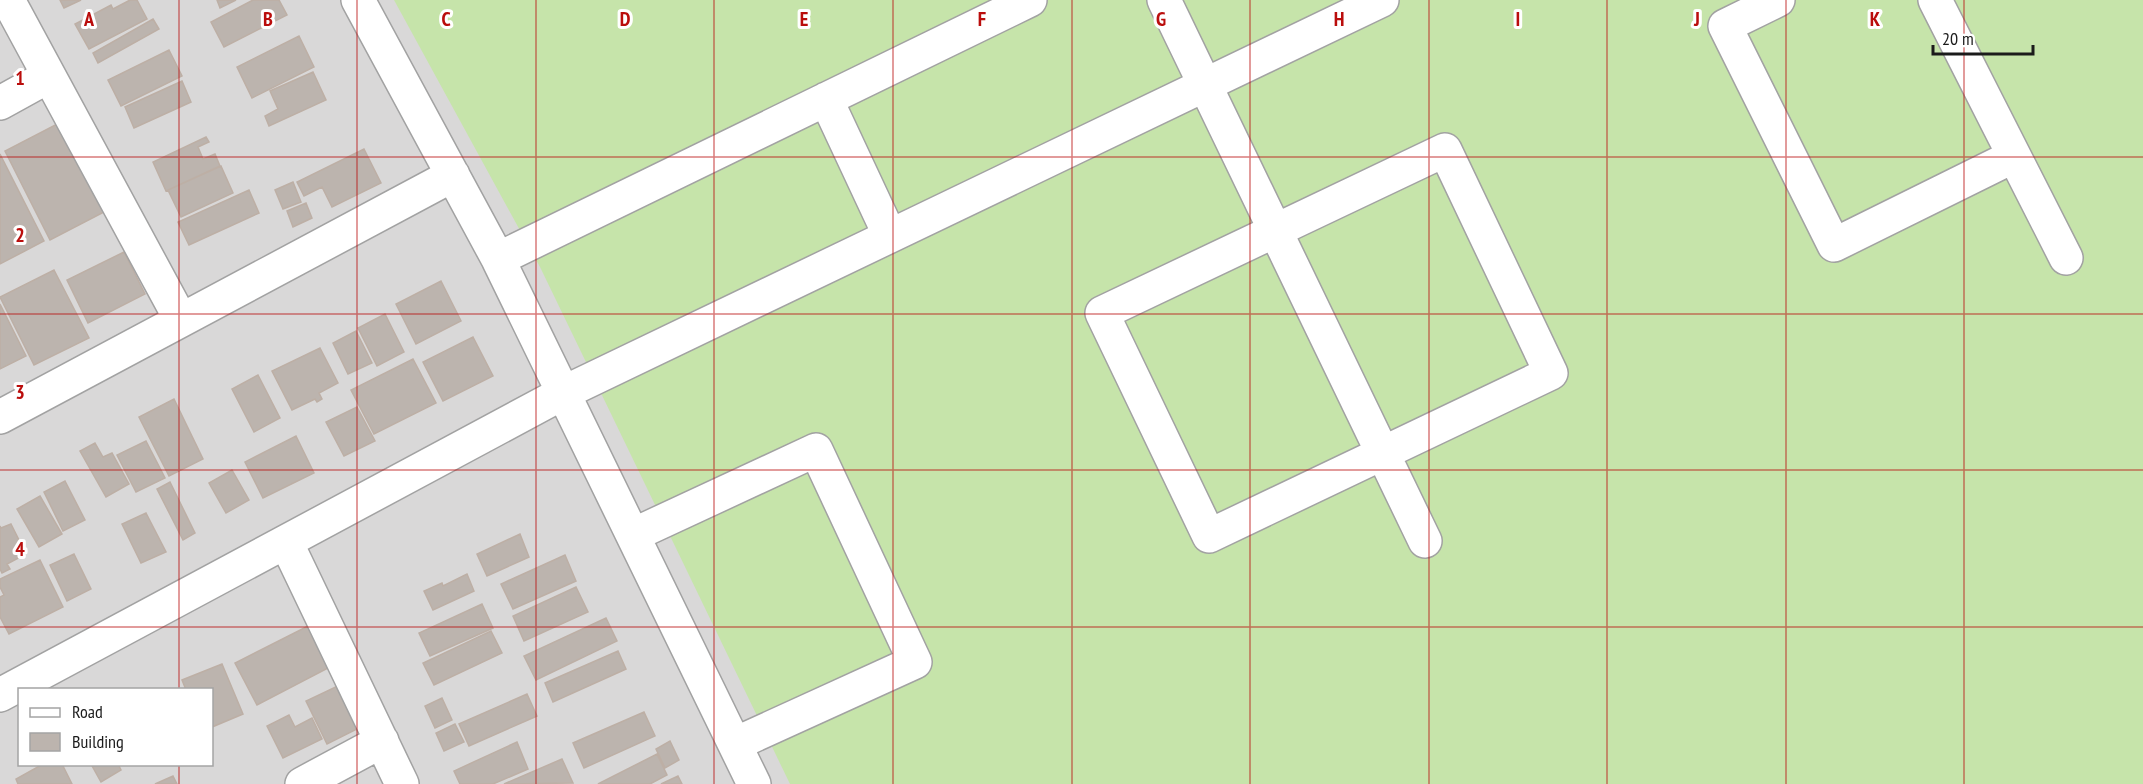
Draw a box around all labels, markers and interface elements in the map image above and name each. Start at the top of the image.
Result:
text: A [83,6,95,32]
text: B [263,6,273,32]
text: C [441,6,451,32]
text: D [620,6,631,32]
text: E [800,6,808,32]
text: F [978,6,986,32]
text: G [1156,6,1166,32]
text: H [1334,6,1344,32]
text: I [1516,6,1520,32]
text: J [1693,6,1700,32]
text: K [1870,6,1881,32]
scale bar [1933,18,2034,56]
text: 20 m [1942,27,1974,50]
text: 1 [15,65,25,91]
text: 2 [15,222,25,248]
text: 3 [15,379,25,405]
text: 4 [15,536,25,562]
legend [18,688,213,766]
text: Road [72,700,103,723]
text: Building [72,730,124,753]

